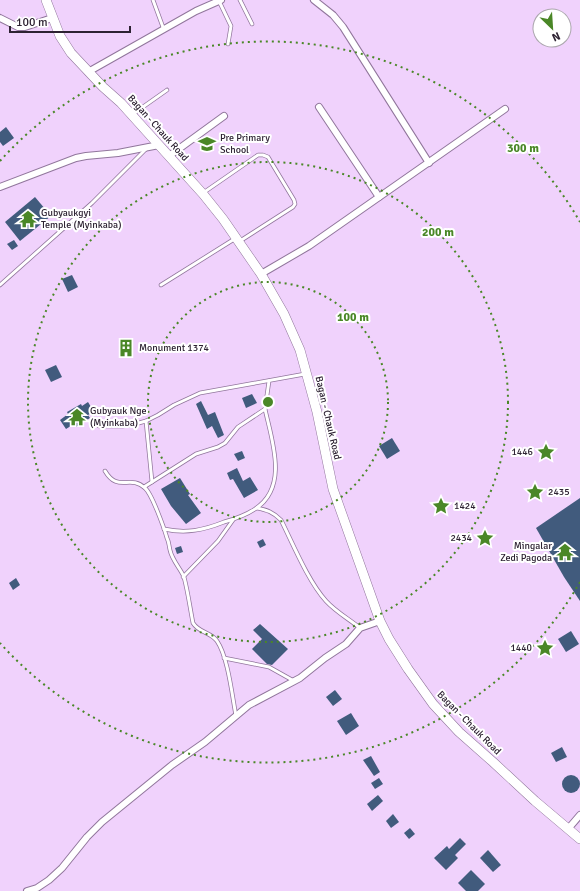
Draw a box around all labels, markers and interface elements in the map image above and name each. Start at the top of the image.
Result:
scale bar [10,8,130,34]
north arrow [532,8,572,48]
text: 100 m [16,15,48,30]
text: N [550,29,562,44]
street label: Bagan - Chauk Road [125,92,191,164]
place label: Pre Primary School [220,132,270,156]
school or university icon: Pre Primary School [197,134,217,154]
text: 300 m [507,141,539,156]
place label: Gubyaukgyi Temple (Myinkaba) [41,207,121,231]
temple icon: Gubyaukgyi Temple (Myinkaba) [18,209,38,229]
text: 200 m [422,225,454,240]
text: 100 m [337,310,369,325]
building icon: Monument 1374 [116,338,136,358]
place label: Monument 1374 [139,342,210,354]
street label: Bagan - Chauk Road [313,375,343,461]
centre of rings [261,395,275,409]
place label: Gubyauk Nge (Myinkaba) [90,405,147,429]
temple icon: Gubyauk Nge (Myinkaba) [67,407,87,427]
place icon: 1446 [536,442,556,462]
place label: 1446 [511,446,533,458]
place icon: 2435 [525,482,545,502]
place label: 2435 [548,486,570,498]
place icon: 1424 [431,496,451,516]
place label: 1424 [454,500,476,512]
place icon: 2434 [475,528,495,548]
place label: 2434 [450,532,473,544]
place label: Mingalar Zedi Pagoda [500,540,552,564]
temple icon: Mingalar Zedi Pagoda [555,542,575,562]
place icon: 1440 [535,638,555,658]
place label: 1440 [510,642,532,654]
street label: Bagan - Chauk Road [435,689,503,757]

